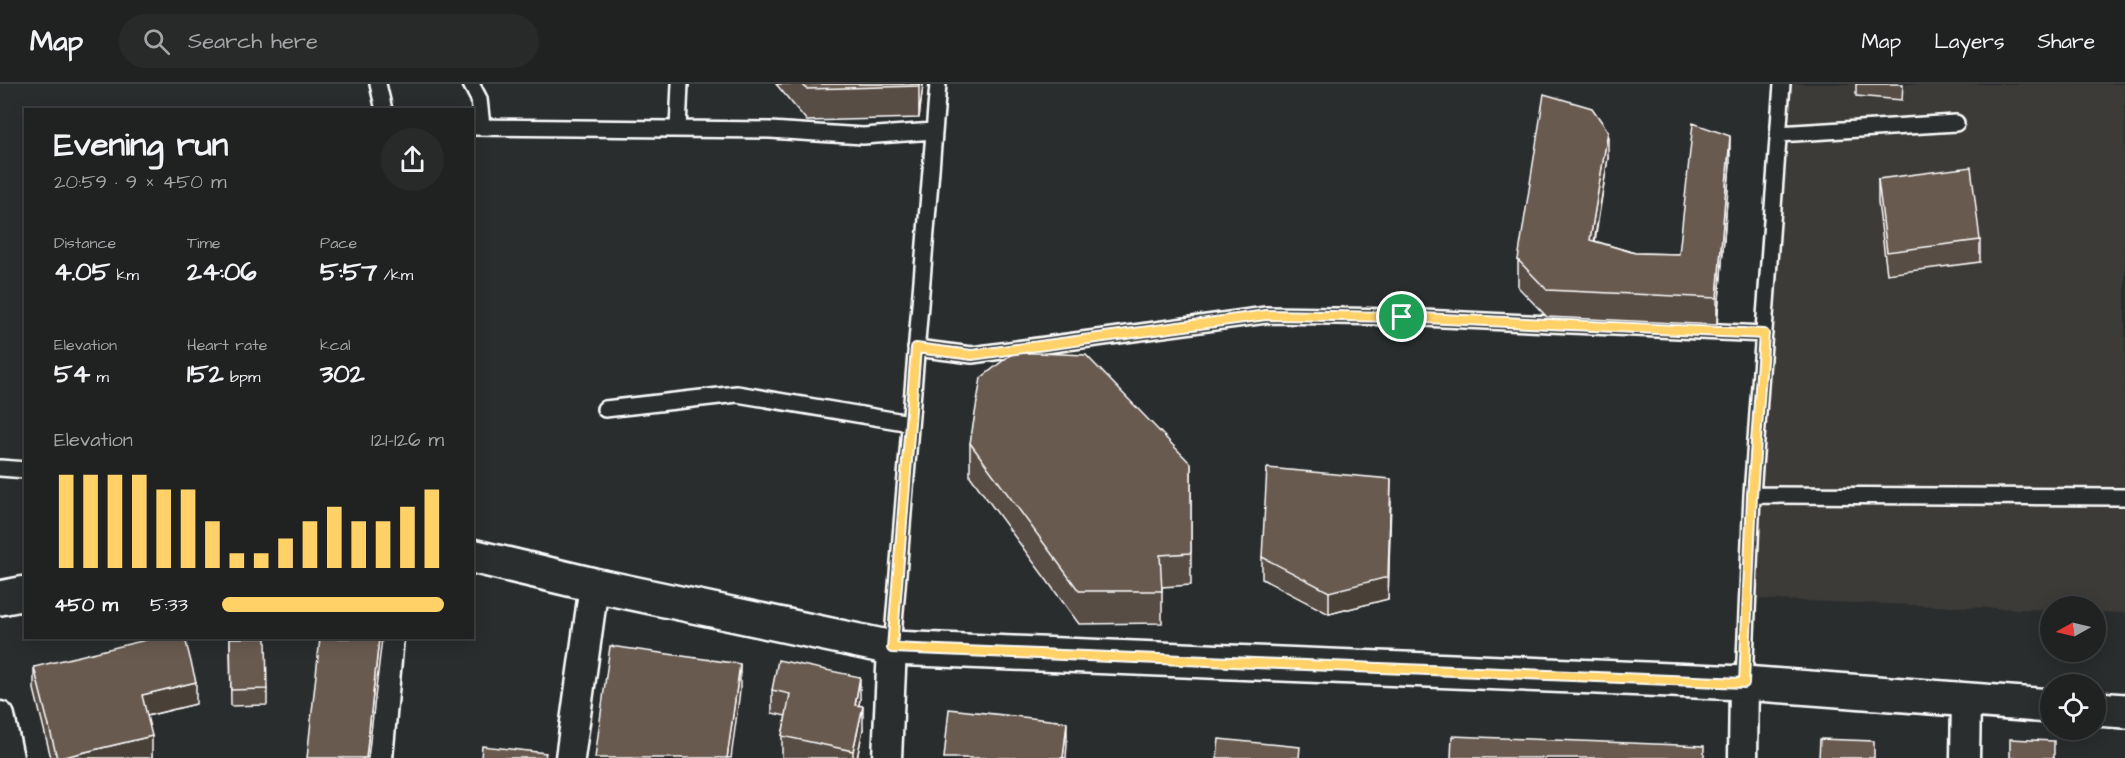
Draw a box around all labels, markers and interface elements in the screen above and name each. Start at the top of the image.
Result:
search box [119,14,539,68]
text: Map [30,22,83,61]
icon: search [140,25,173,58]
text: Search here [188,26,318,57]
text: Map [1861,27,1901,56]
text: Layers [1934,27,2004,56]
text: Share [2037,27,2095,56]
text: Evening run [54,122,228,168]
button: share [381,128,444,191]
text: 20:59 · 9 × 450 m [54,168,227,196]
text: Distance [54,232,116,254]
text: Time [187,232,221,254]
text: Pace [320,232,357,254]
text: 4.05 [54,254,110,290]
text: 24:06 [187,254,257,290]
text: 5:57 [320,254,377,290]
text: km [110,264,139,286]
text: /km [377,264,413,286]
pin [1376,291,1427,342]
icon: arrive [1385,300,1418,333]
text: Elevation [54,334,117,356]
text: Heart rate [187,334,267,356]
text: kcal [320,334,351,356]
text: 54 [54,356,90,392]
text: 152 [187,356,224,392]
text: 302 [320,356,365,392]
text: m [90,366,109,388]
text: bpm [224,366,260,388]
text: Elevation [54,426,133,454]
text: 121–126 m [371,426,444,454]
text: 450 m [54,591,118,619]
text: 5:33 [150,591,188,619]
north arrow [2040,596,2106,662]
map controls [2040,596,2106,740]
button: locate [2040,674,2106,740]

